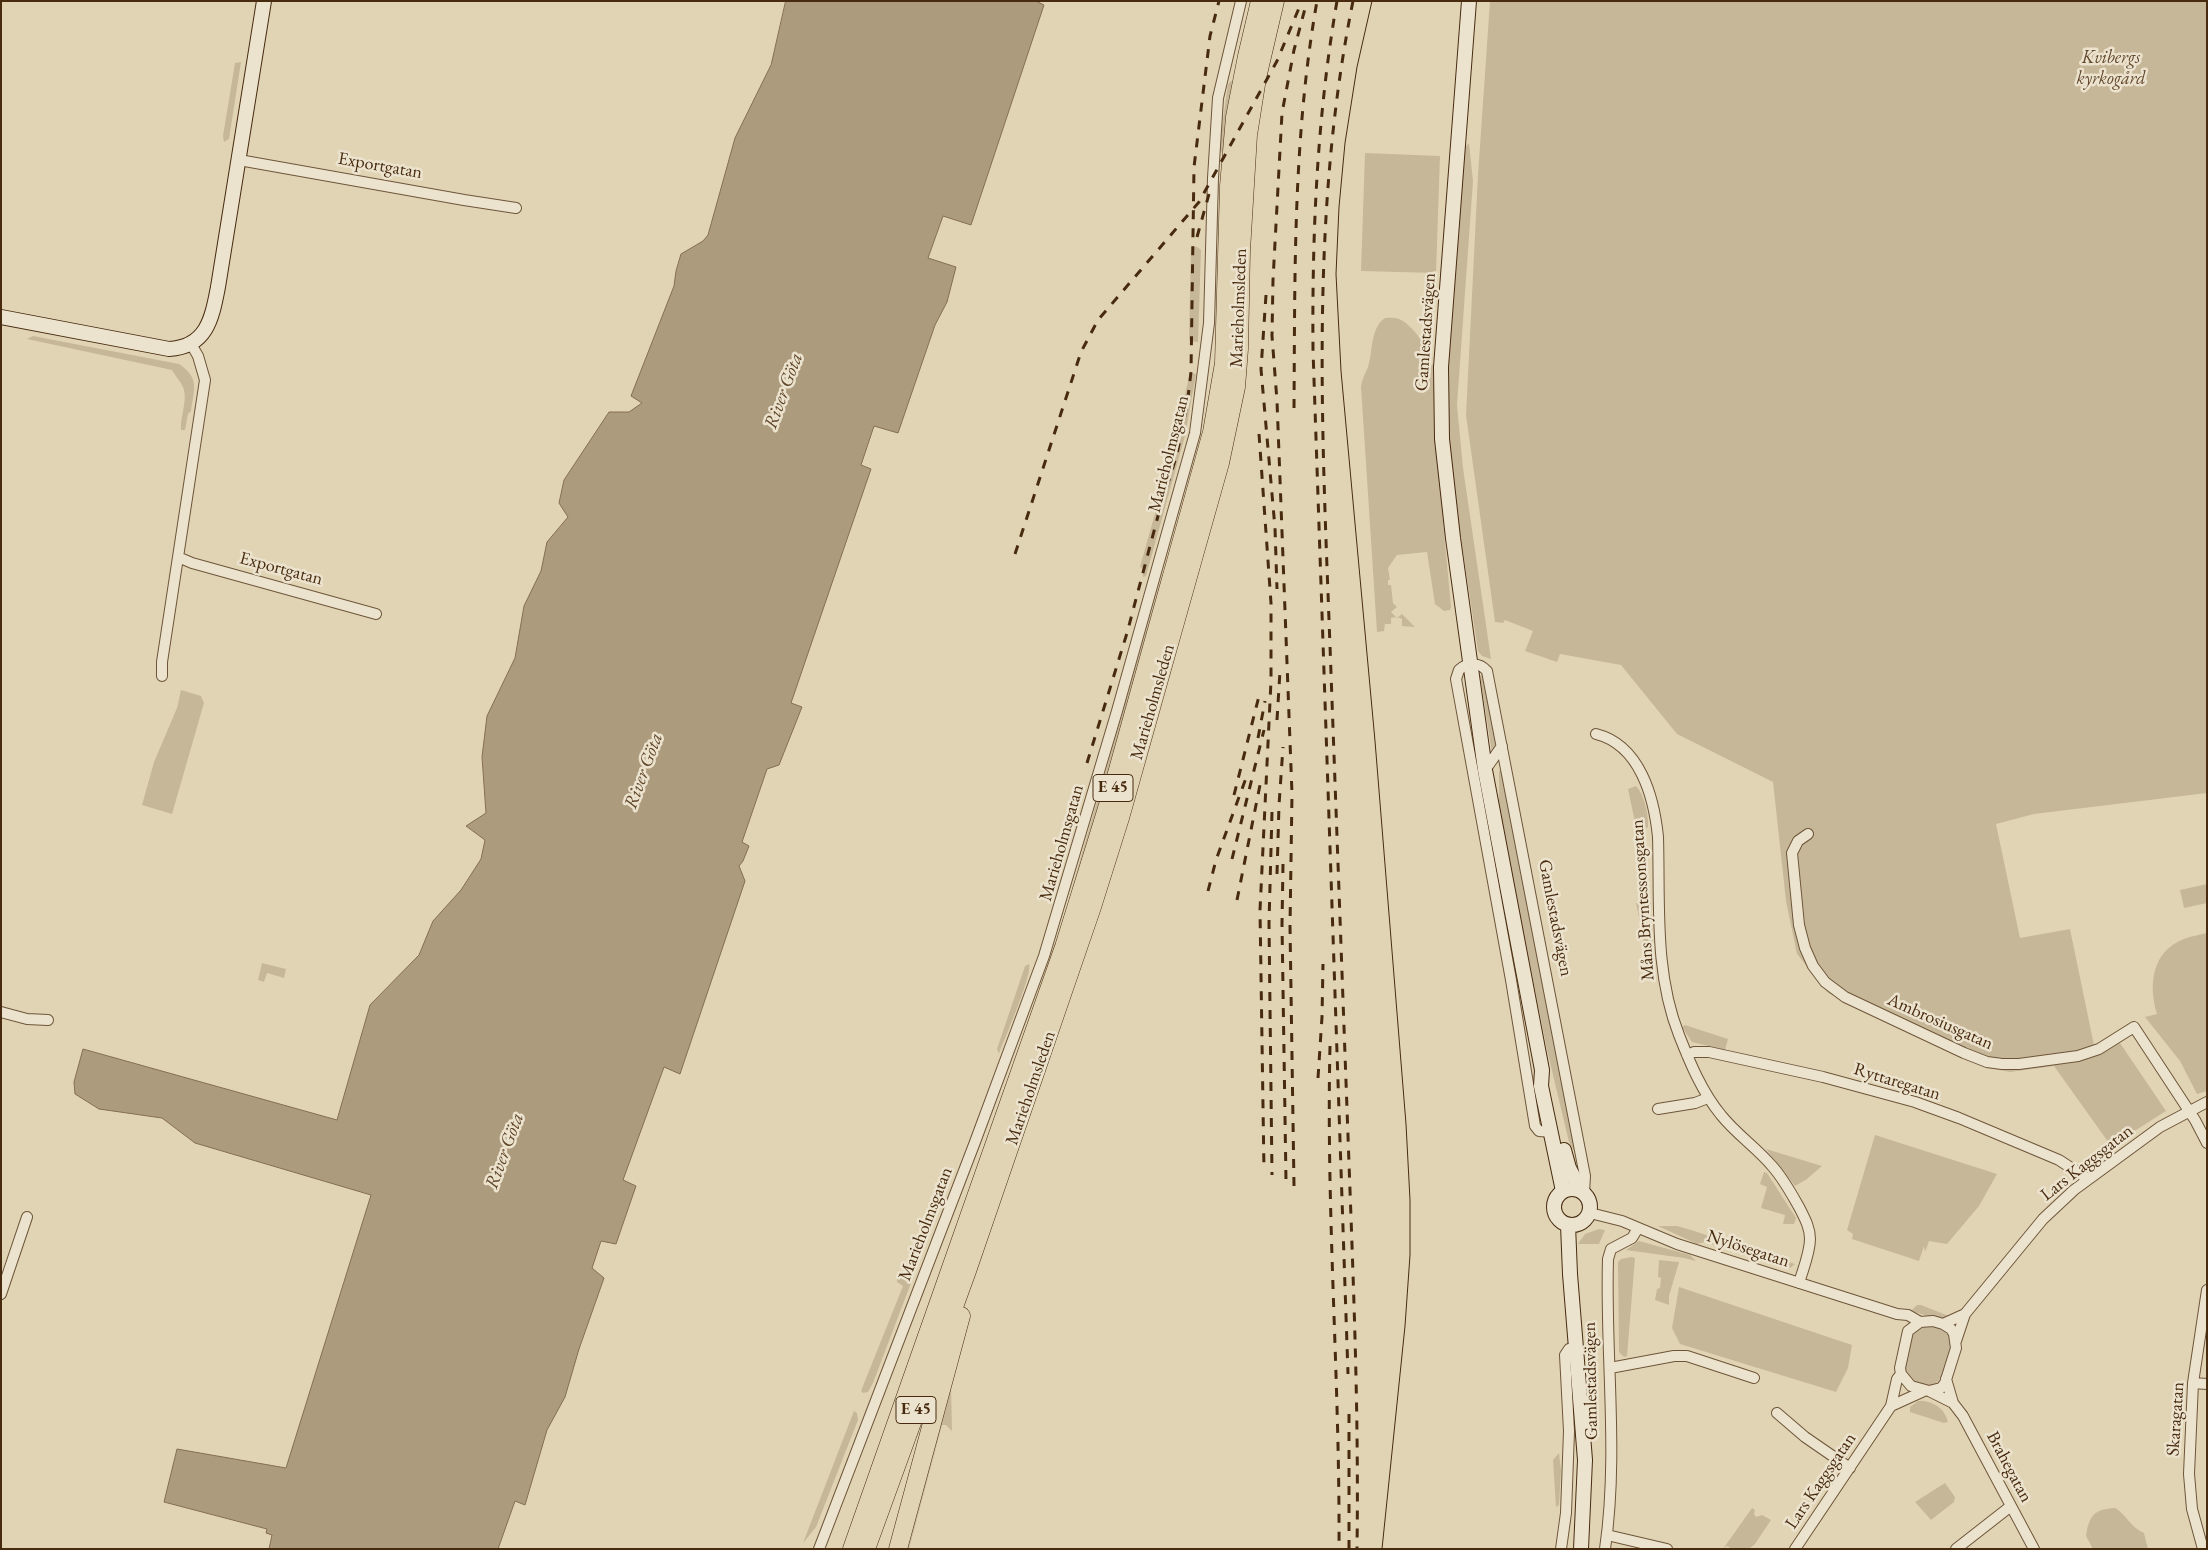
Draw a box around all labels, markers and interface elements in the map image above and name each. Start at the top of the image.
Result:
park label: Kvibergs kyrkogård [2076,47,2146,90]
street label: Exportgatan [336,148,424,184]
street label: Marieholmsleden [1226,248,1252,368]
street label: Gamlestadsvägen [1411,272,1441,392]
water label: River Göta [760,350,808,432]
street label: Marieholmsgatan [1144,393,1194,515]
street label: Exportgatan [237,548,325,590]
street label: Marieholmsleden [1126,642,1180,762]
water label: River Göta [620,730,668,812]
road number: E 45 [1093,774,1133,801]
street label: Marieholmsgatan [1035,782,1089,904]
street label: Måns Bryntessonsgatan [1627,819,1659,981]
street label: Gamlestadsvägen [1533,858,1577,978]
street label: Ambrosiusgatan [1884,989,1996,1055]
street label: Marieholmsleden [1001,1028,1061,1148]
street label: Ryttaregatan [1851,1059,1943,1105]
water label: River Göta [481,1110,529,1192]
street label: Lars Kaggsgatan [2036,1120,2138,1206]
street label: Marieholmsgatan [894,1164,958,1284]
street label: Nylösegatan [1704,1226,1792,1272]
street label: Gamlestadsvägen [1579,1322,1603,1440]
street label: Skaragatan [2163,1381,2189,1457]
road number: E 45 [896,1396,936,1424]
street label: Brahegatan [1981,1428,2037,1506]
street label: Lars Kaggsgatan [1781,1429,1861,1533]

